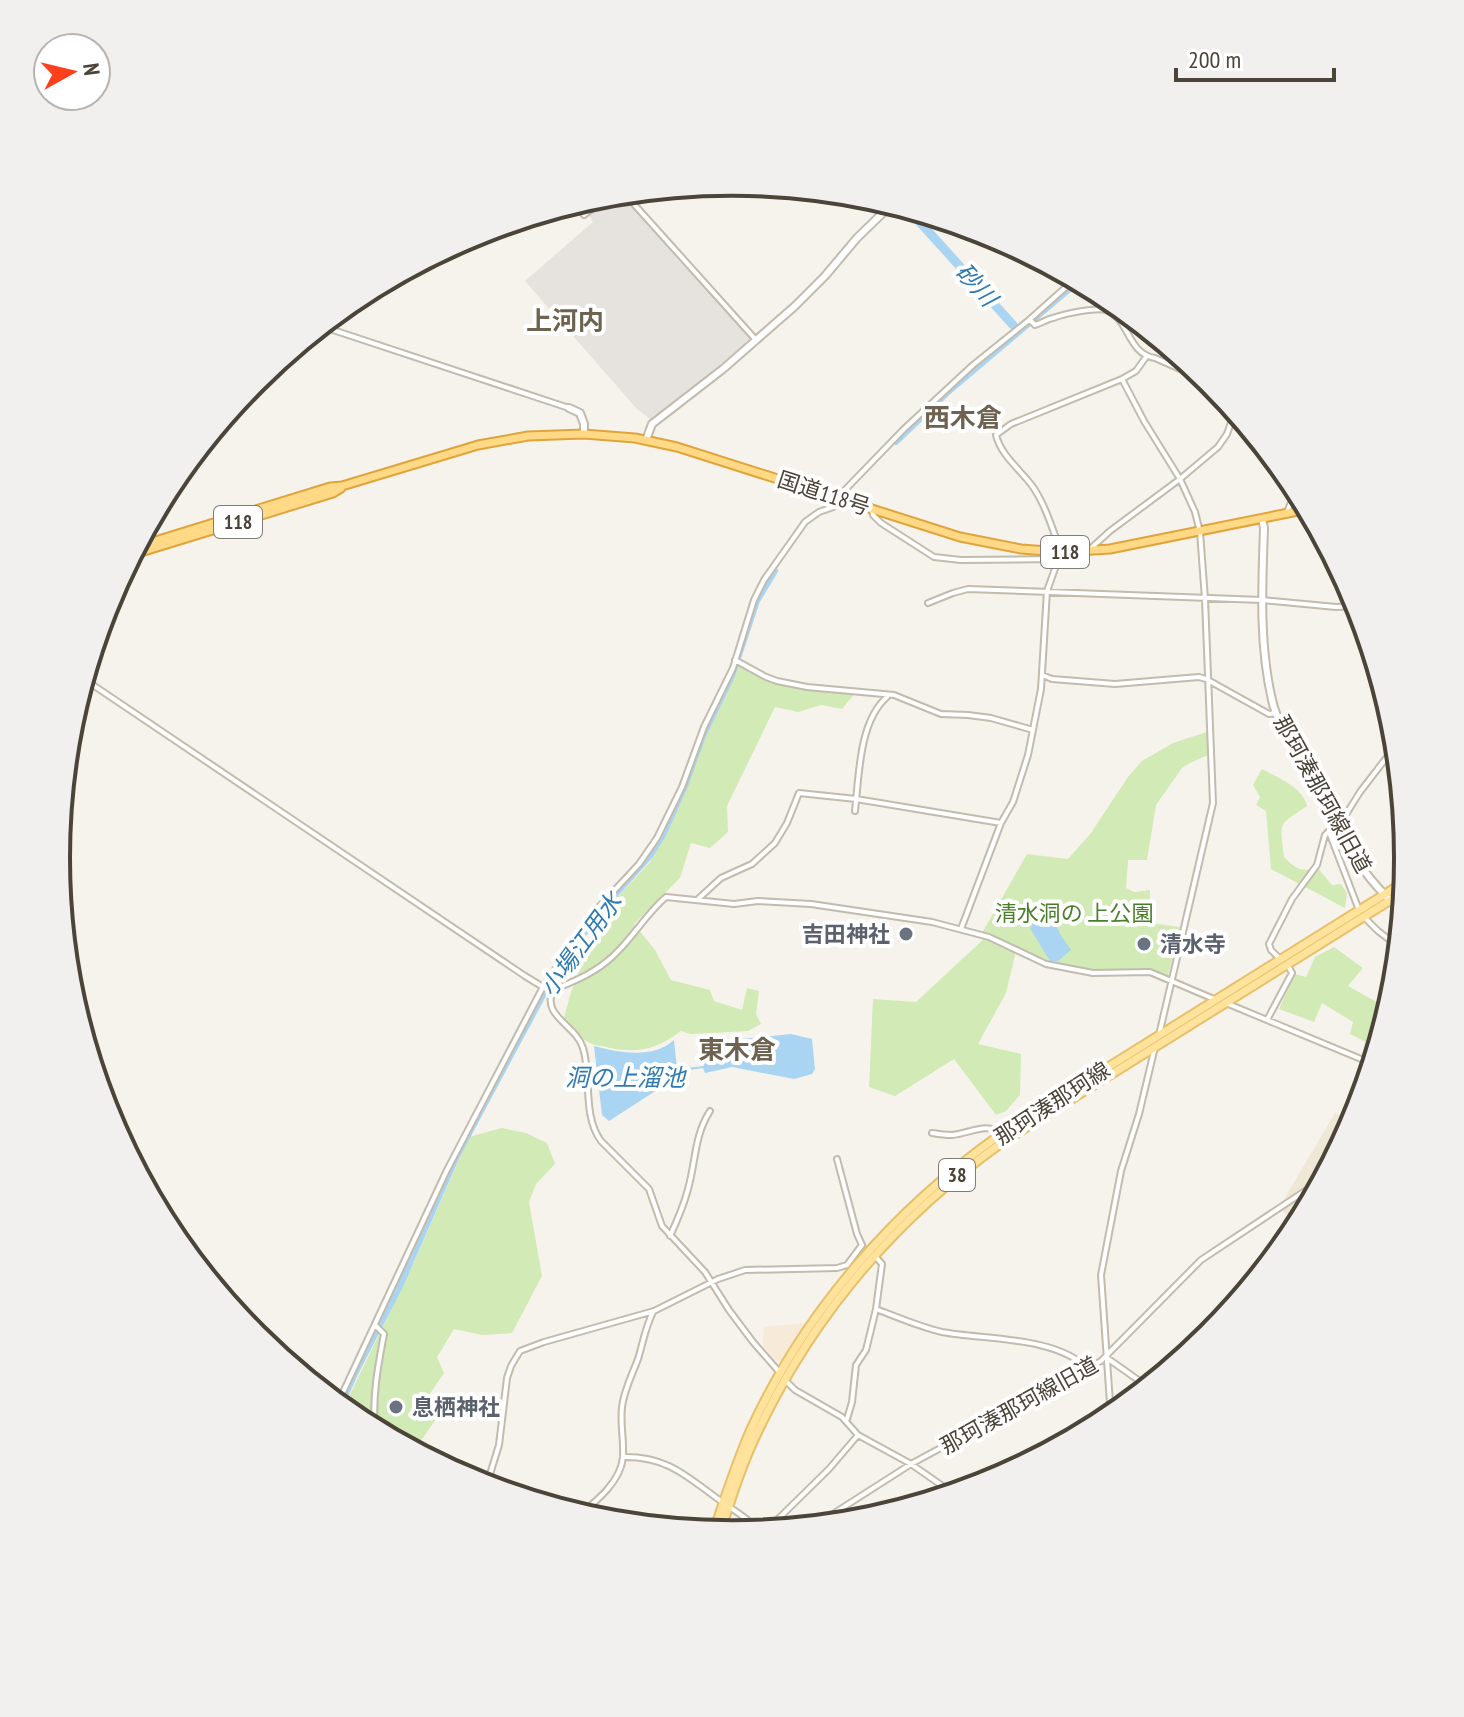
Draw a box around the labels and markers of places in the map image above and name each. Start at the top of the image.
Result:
place label: 吉田神社 [802,920,890,948]
marker: 吉田神社 [897,925,915,943]
place label: 清水寺 [1160,930,1226,958]
marker: 清水寺 [1135,935,1153,953]
place label: 息栖神社 [412,1393,500,1421]
marker: 息栖神社 [387,1398,405,1416]

